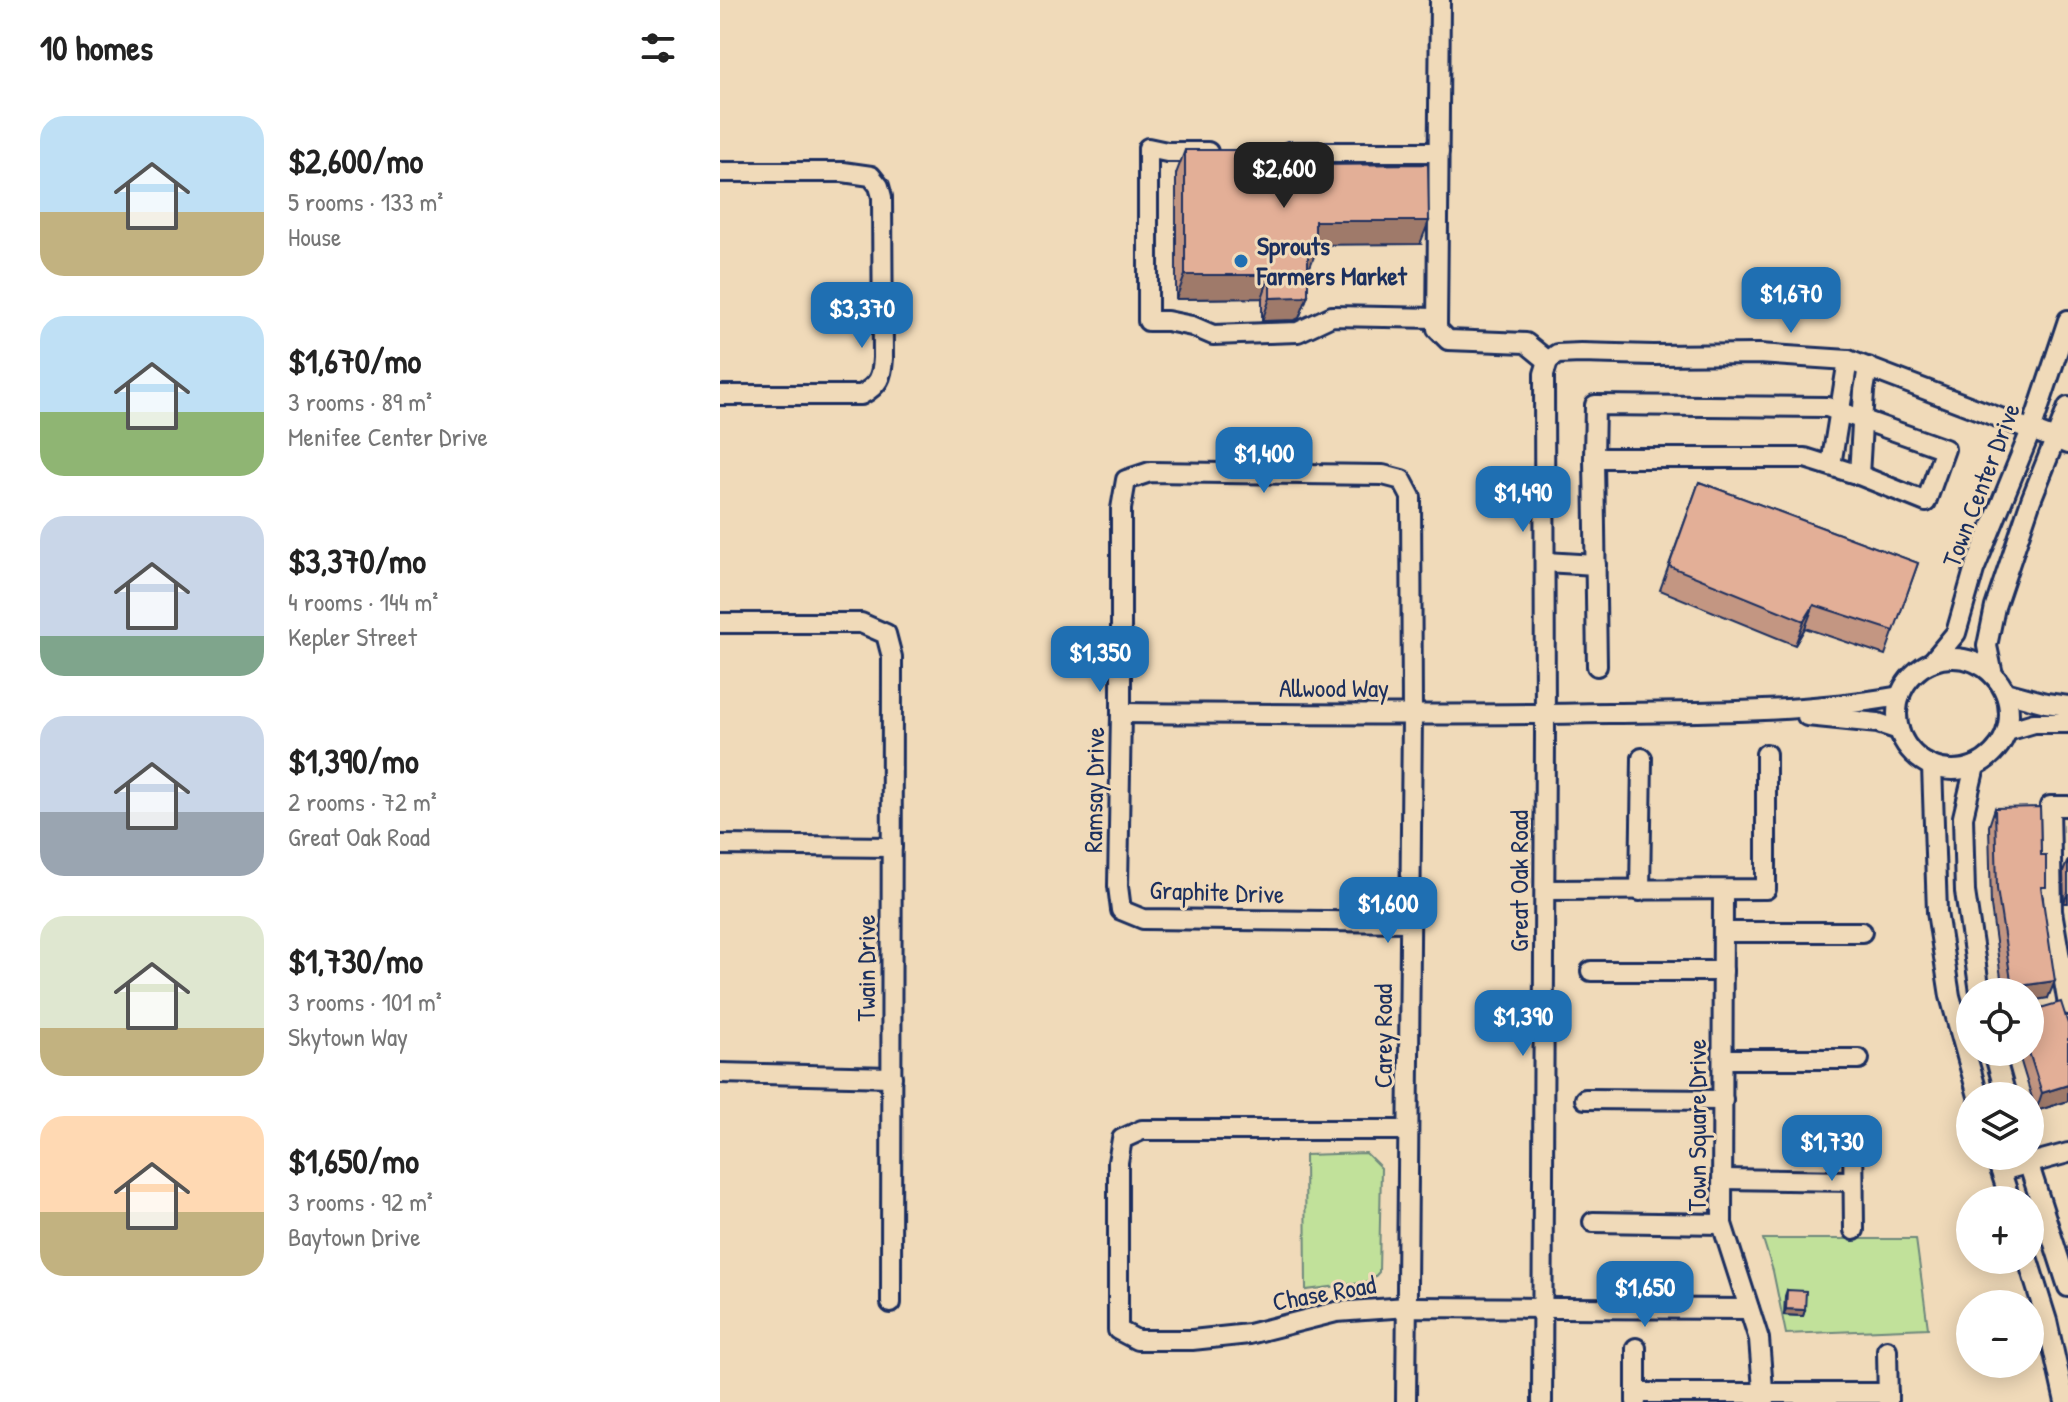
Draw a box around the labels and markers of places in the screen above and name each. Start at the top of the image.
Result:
pin: $2,600 [1219,142,1349,210]
place label: Sprouts Farmers Market [1256,228,1408,293]
marker: Sprouts Farmers Market [1232,252,1250,270]
pin: $1,670 [1726,267,1856,335]
pin: $3,370 [797,282,927,350]
pin: $1,400 [1199,427,1329,495]
pin: $1,490 [1458,466,1588,534]
pin: $1,350 [1035,626,1165,694]
pin: $1,600 [1323,877,1453,945]
pin: $1,390 [1458,990,1588,1058]
pin: $1,730 [1767,1115,1897,1183]
pin: $1,650 [1580,1261,1710,1329]

